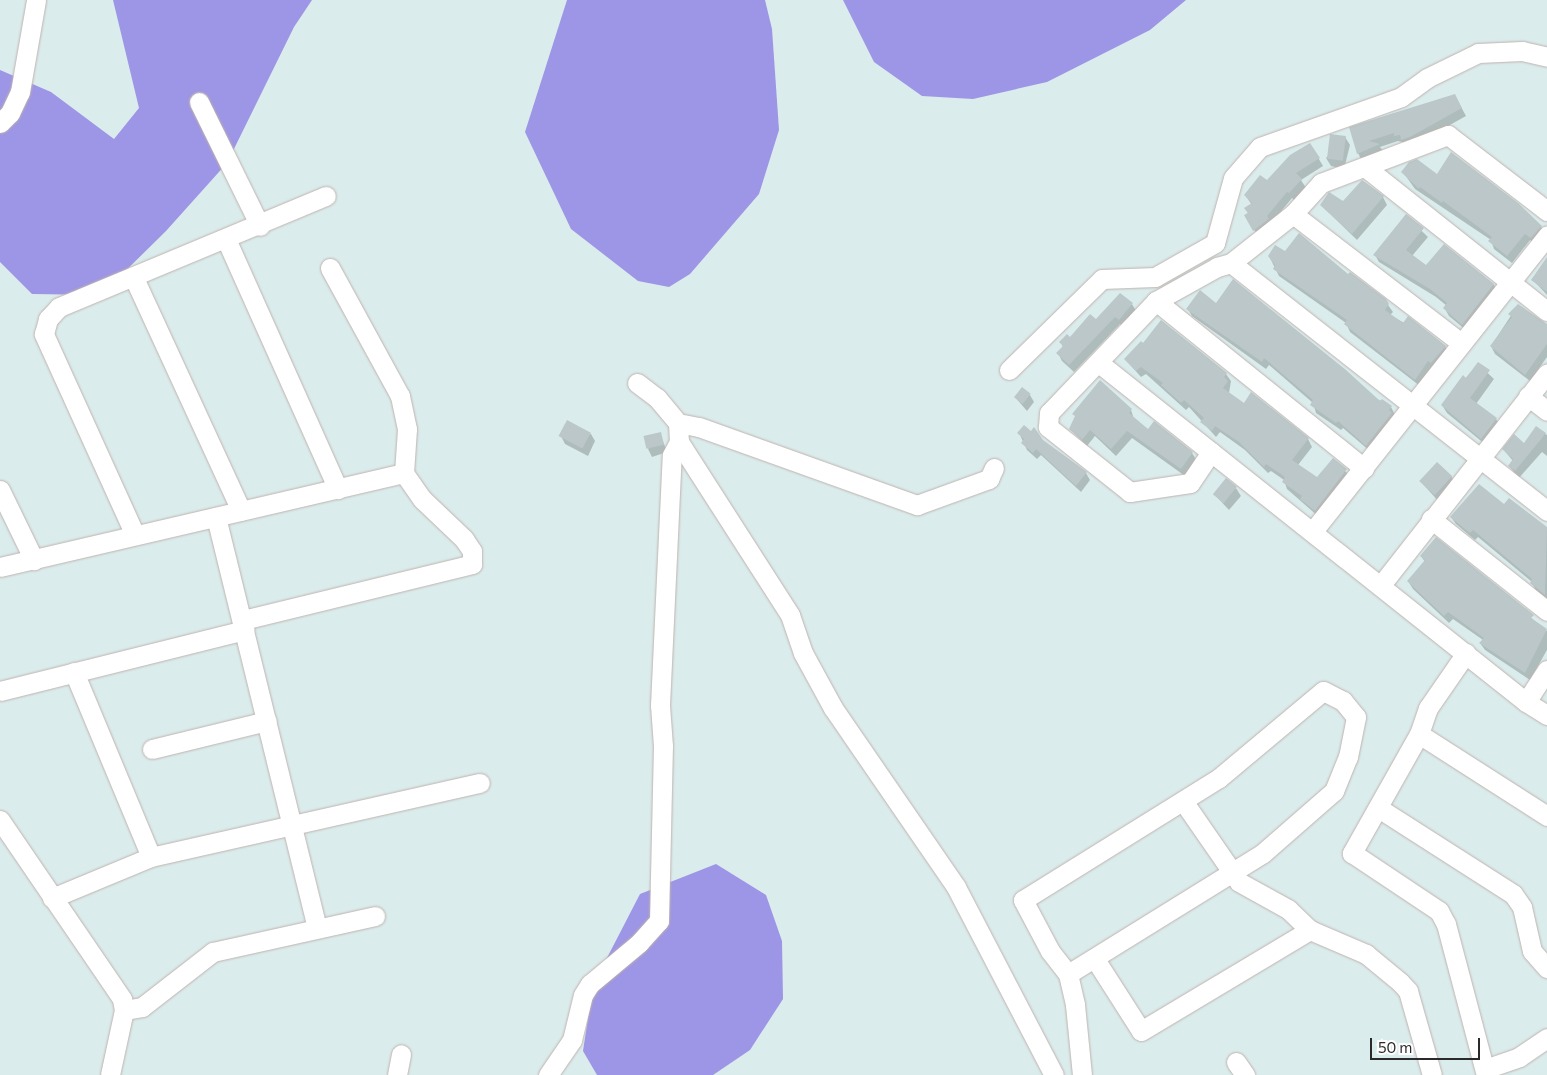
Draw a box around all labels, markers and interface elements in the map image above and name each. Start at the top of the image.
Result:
scale bar [1372,1028,1482,1060]
text: 50 m [1378,1038,1412,1056]

